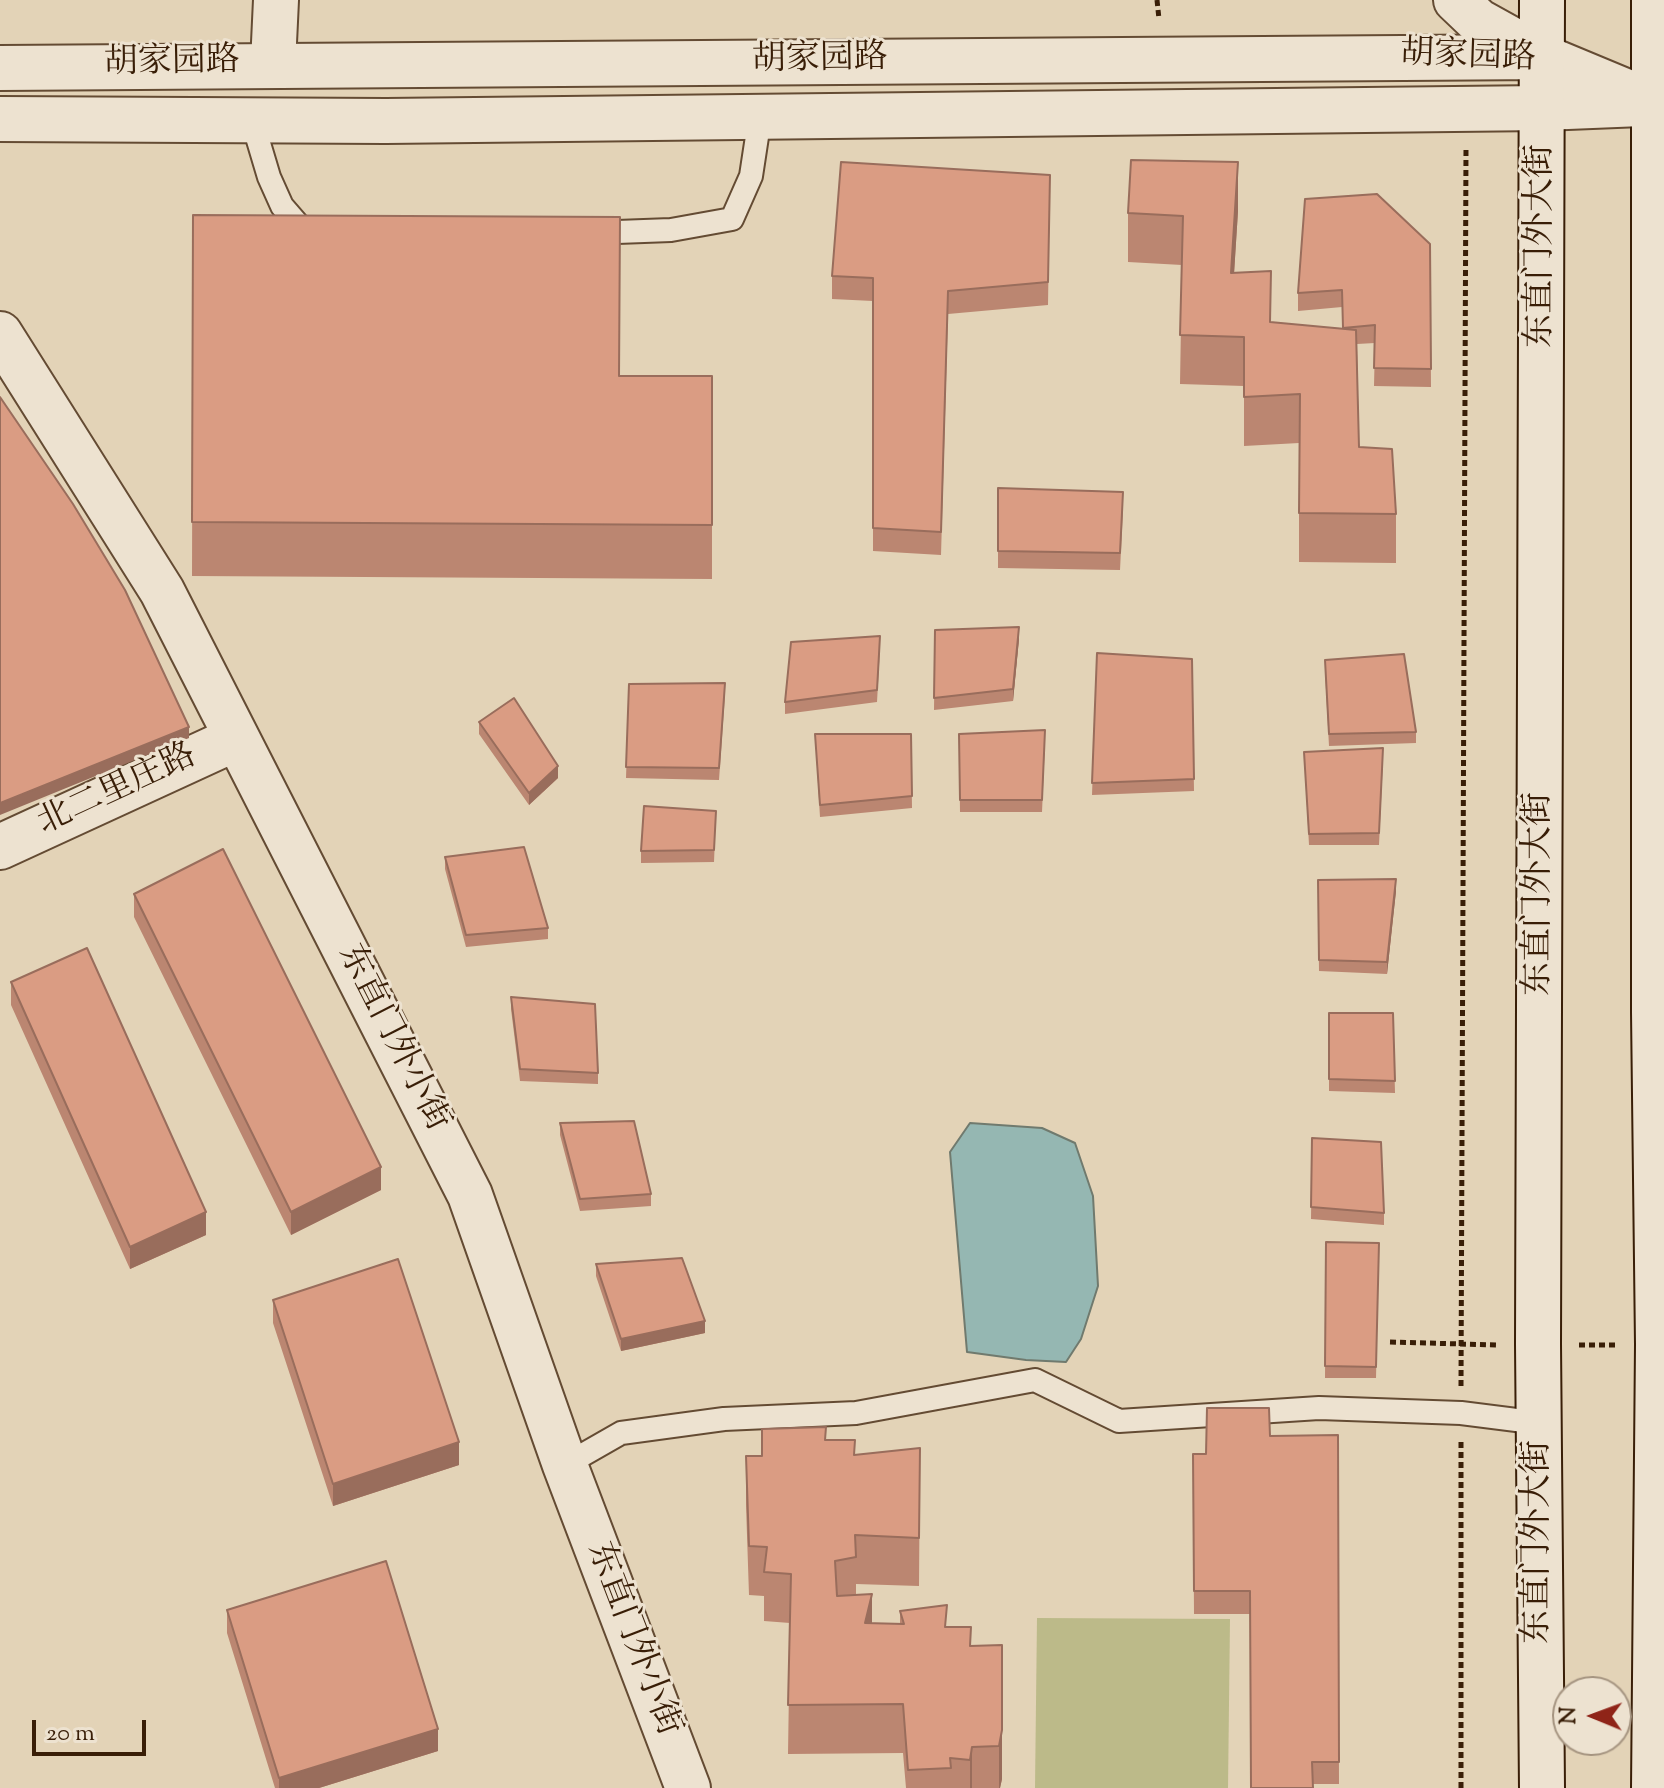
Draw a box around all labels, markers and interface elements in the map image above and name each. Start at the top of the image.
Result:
street label: 胡家园路 [1399,36,1537,82]
street label: 胡家园路 [752,40,888,84]
street label: 胡家园路 [104,43,240,87]
street label: 东直门外大街 [1523,144,1563,348]
street label: 北二里庄路 [32,738,204,846]
street label: 东直门外大街 [1521,792,1561,996]
street label: 东直门外小街 [327,939,455,1139]
street label: 东直门外大街 [1520,1440,1560,1644]
street label: 东直门外小街 [575,1537,687,1743]
north arrow [1552,1676,1632,1756]
scale bar [36,1704,150,1754]
text: N [1554,1707,1586,1725]
text: 20 m [46,1717,95,1751]

